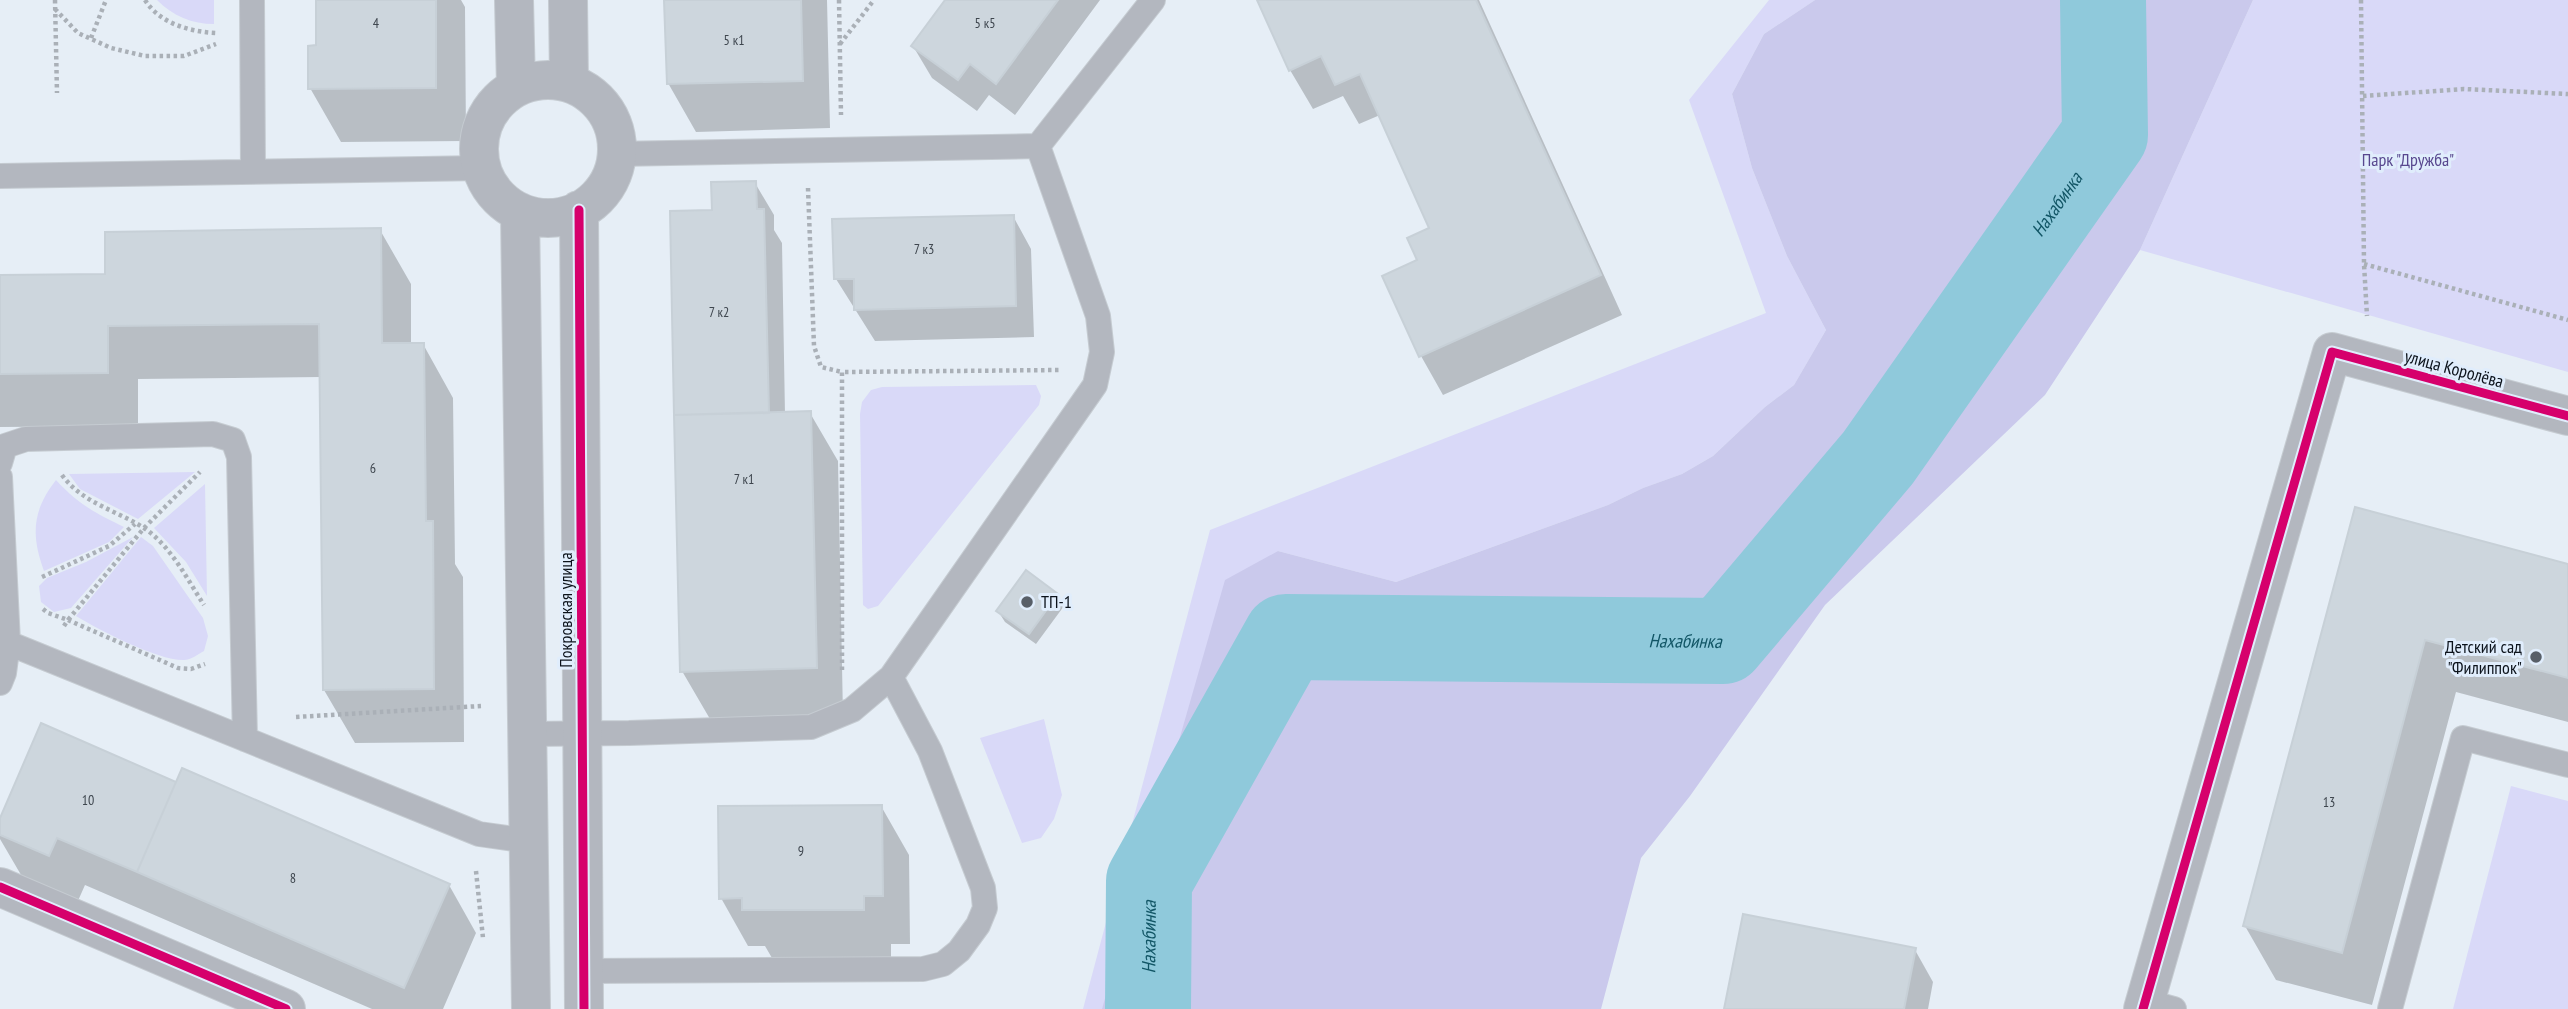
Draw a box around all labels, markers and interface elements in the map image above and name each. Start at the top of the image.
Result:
house number: 4 [373,14,380,32]
house number: 5 к5 [975,14,996,32]
house number: 5 к1 [724,31,745,49]
park label: Парк "Дружба" [2362,148,2454,171]
water label: Нахабинка [2026,166,2088,241]
house number: 7 к3 [914,240,934,258]
house number: 7 к2 [709,303,729,321]
street label: улица Королёва [2402,344,2506,393]
house number: 6 [370,459,376,477]
house number: 7 к1 [734,470,754,488]
street label: Покровская улица [554,552,577,668]
place label: ТП-1 [1041,590,1072,613]
marker: ТП-1 [1019,594,1035,610]
water label: Нахабинка [1649,628,1723,653]
place label: Детский сад "Филиппок" [2445,635,2522,679]
marker: Детский сад "Филиппок" [2528,649,2544,665]
house number: 10 [82,791,94,809]
house number: 13 [2323,793,2335,811]
house number: 9 [798,842,804,860]
house number: 8 [290,869,296,887]
water label: Нахабинка [1136,899,1161,974]

